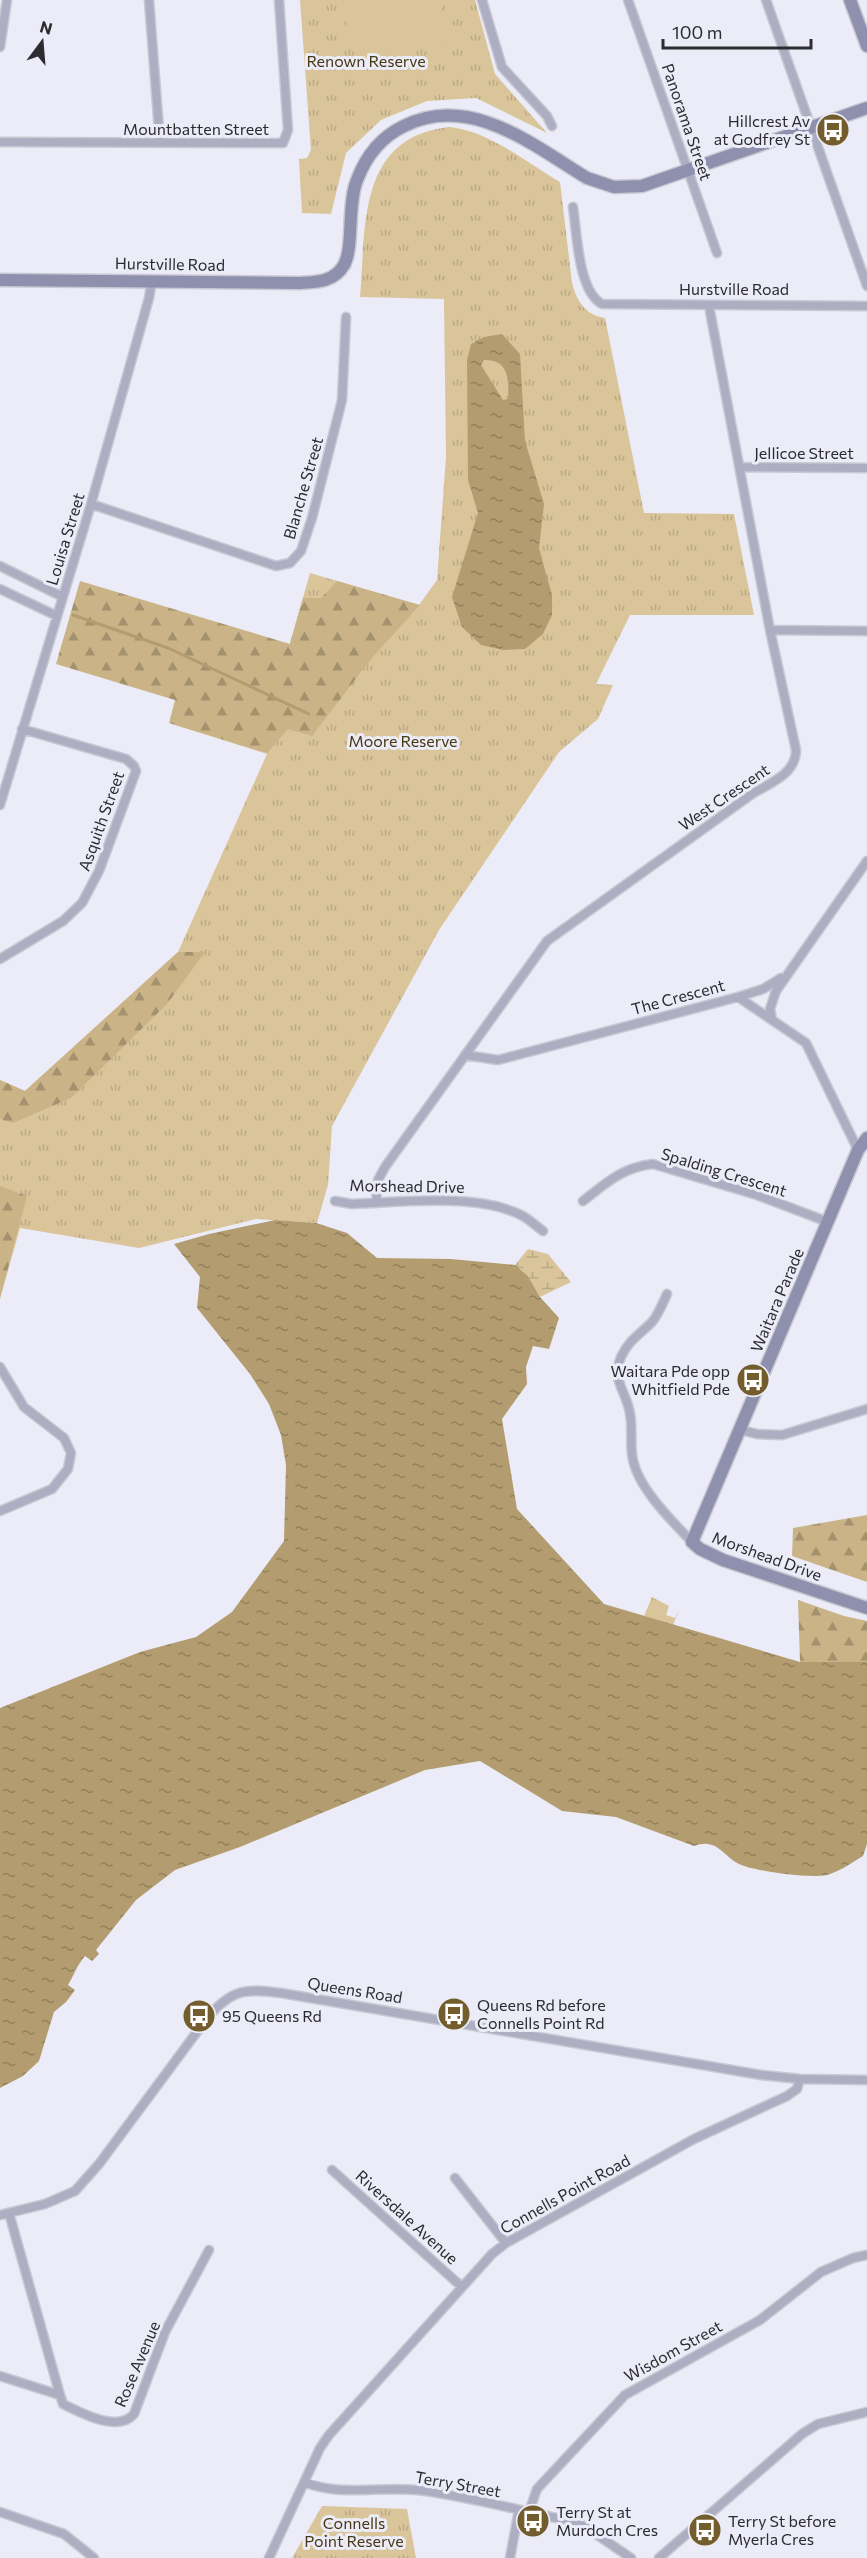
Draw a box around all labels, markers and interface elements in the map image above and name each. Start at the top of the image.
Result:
north arrow [12,12,72,72]
scale bar [663,12,812,50]
text: N [38,16,55,38]
text: 100 m [672,21,722,43]
park label: Renown Reserve [306,51,426,70]
street label: Panorama Street [659,61,717,183]
place label: Hillcrest Av at Godfrey St [714,111,810,148]
bus stop icon: Hillcrest Av at Godfrey St [815,112,851,148]
street label: Mountbatten Street [123,119,270,138]
street label: Hurstville Road [115,253,225,274]
street label: Hurstville Road [679,279,789,298]
street label: Blanche Street [279,434,326,541]
street label: Jellicoe Street [754,443,854,462]
street label: Louisa Street [41,490,88,587]
park label: Moore Reserve [348,731,458,750]
street label: West Crescent [675,759,773,834]
street label: Asquith Street [74,768,128,873]
street label: The Crescent [629,975,727,1018]
street label: Spalding Crescent [659,1143,790,1200]
street label: Morshead Drive [349,1175,465,1196]
street label: Waitara Parade [746,1245,807,1355]
place label: Waitara Pde opp Whitfield Pde [610,1361,730,1398]
bus stop icon: Waitara Pde opp Whitfield Pde [735,1362,771,1398]
street label: Morshead Drive [710,1527,825,1584]
street label: Queens Road [306,1973,404,2006]
place label: Queens Rd before Connells Point Rd [477,1995,606,2032]
bus stop icon: Queens Rd before Connells Point Rd [436,1996,472,2032]
bus stop icon: 95 Queens Rd [181,1998,217,2034]
place label: 95 Queens Rd [222,2006,322,2025]
street label: Connells Point Road [497,2150,633,2237]
street label: Riversdale Avenue [352,2166,462,2268]
street label: Wisdom Street [621,2316,725,2385]
street label: Rose Avenue [110,2318,163,2410]
street label: Terry Street [414,2467,503,2500]
place label: Terry St at Murdoch Cres [556,2502,658,2539]
bus stop icon: Terry St at Murdoch Cres [515,2503,551,2539]
place label: Terry St before Myerla Cres [728,2511,836,2548]
bus stop icon: Terry St before Myerla Cres [687,2512,723,2548]
park label: Connells Point Reserve [304,2513,404,2550]

